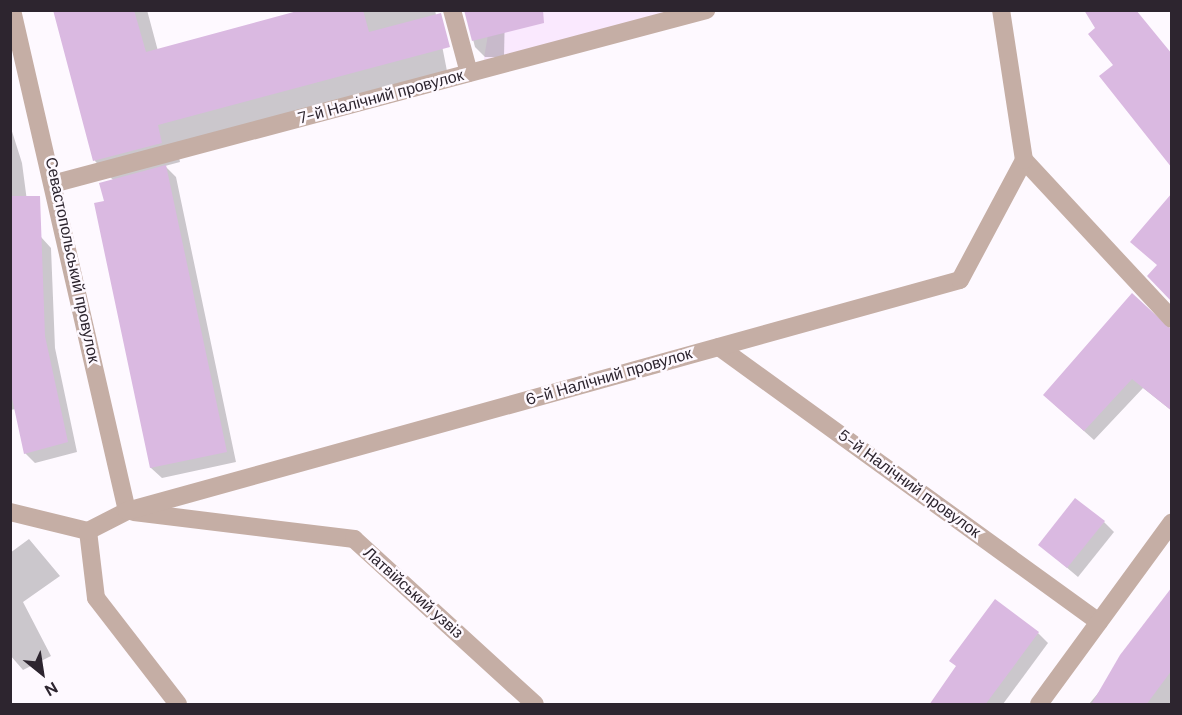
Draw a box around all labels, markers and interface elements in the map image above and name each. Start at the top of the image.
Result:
street label: 7-й Налічний провулок [296,66,466,128]
street label: Севастопольський провулок [41,155,103,365]
street label: 6-й Налічний провулок [524,344,694,410]
street label: 5-й Налічний провулок [834,426,984,542]
street label: Латвійський узвіз [359,543,467,643]
north arrow [12,643,72,703]
text: N [41,677,62,701]

